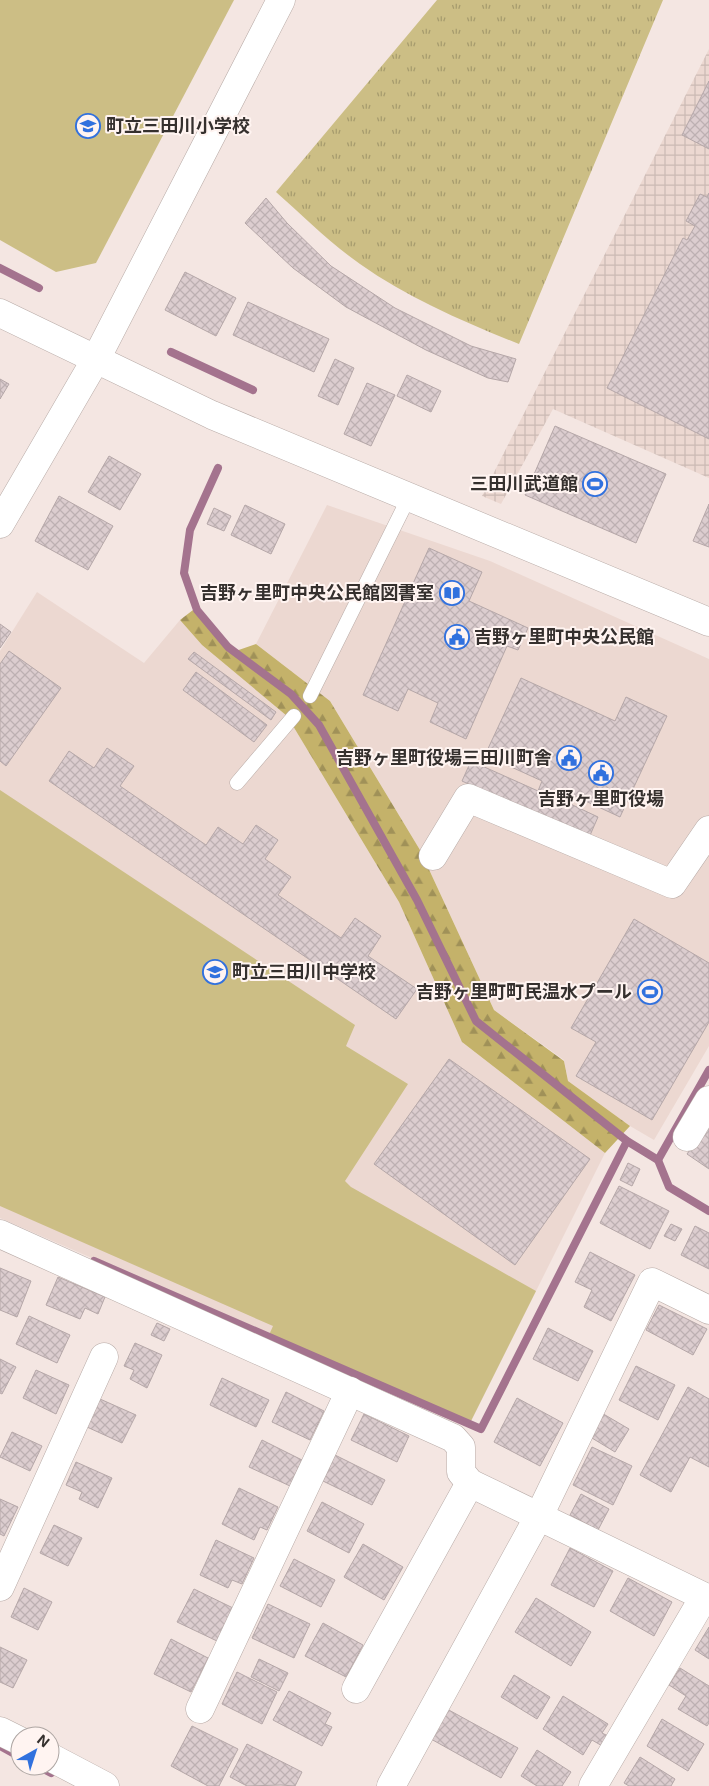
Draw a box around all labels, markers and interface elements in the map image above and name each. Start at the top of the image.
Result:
school or university icon: 町立三田川小学校 [75,113,101,139]
place label: 町立三田川小学校 [106,115,250,136]
sports icon: 三田川武道館 [582,471,608,497]
place label: 三田川武道館 [470,473,578,494]
library icon: 吉野ヶ里町中央公民館図書室 [439,580,465,606]
place label: 吉野ヶ里町中央公民館図書室 [200,582,434,603]
public building icon: 吉野ヶ里町中央公民館 [444,624,470,650]
place label: 吉野ヶ里町中央公民館 [474,626,654,647]
public building icon: 吉野ヶ里町役場三田川町舎 [556,745,582,771]
place label: 吉野ヶ里町役場三田川町舎 [336,747,552,768]
public building icon: 吉野ヶ里町役場 [588,760,614,786]
place label: 吉野ヶ里町役場 [538,788,664,809]
school or university icon: 町立三田川中学校 [202,959,228,985]
place label: 町立三田川中学校 [232,961,376,982]
sports icon: 吉野ヶ里町町民温水プール [637,979,663,1005]
place label: 吉野ヶ里町町民温水プール [416,981,632,1002]
north arrow [10,1726,60,1776]
text: N [34,1731,53,1750]

